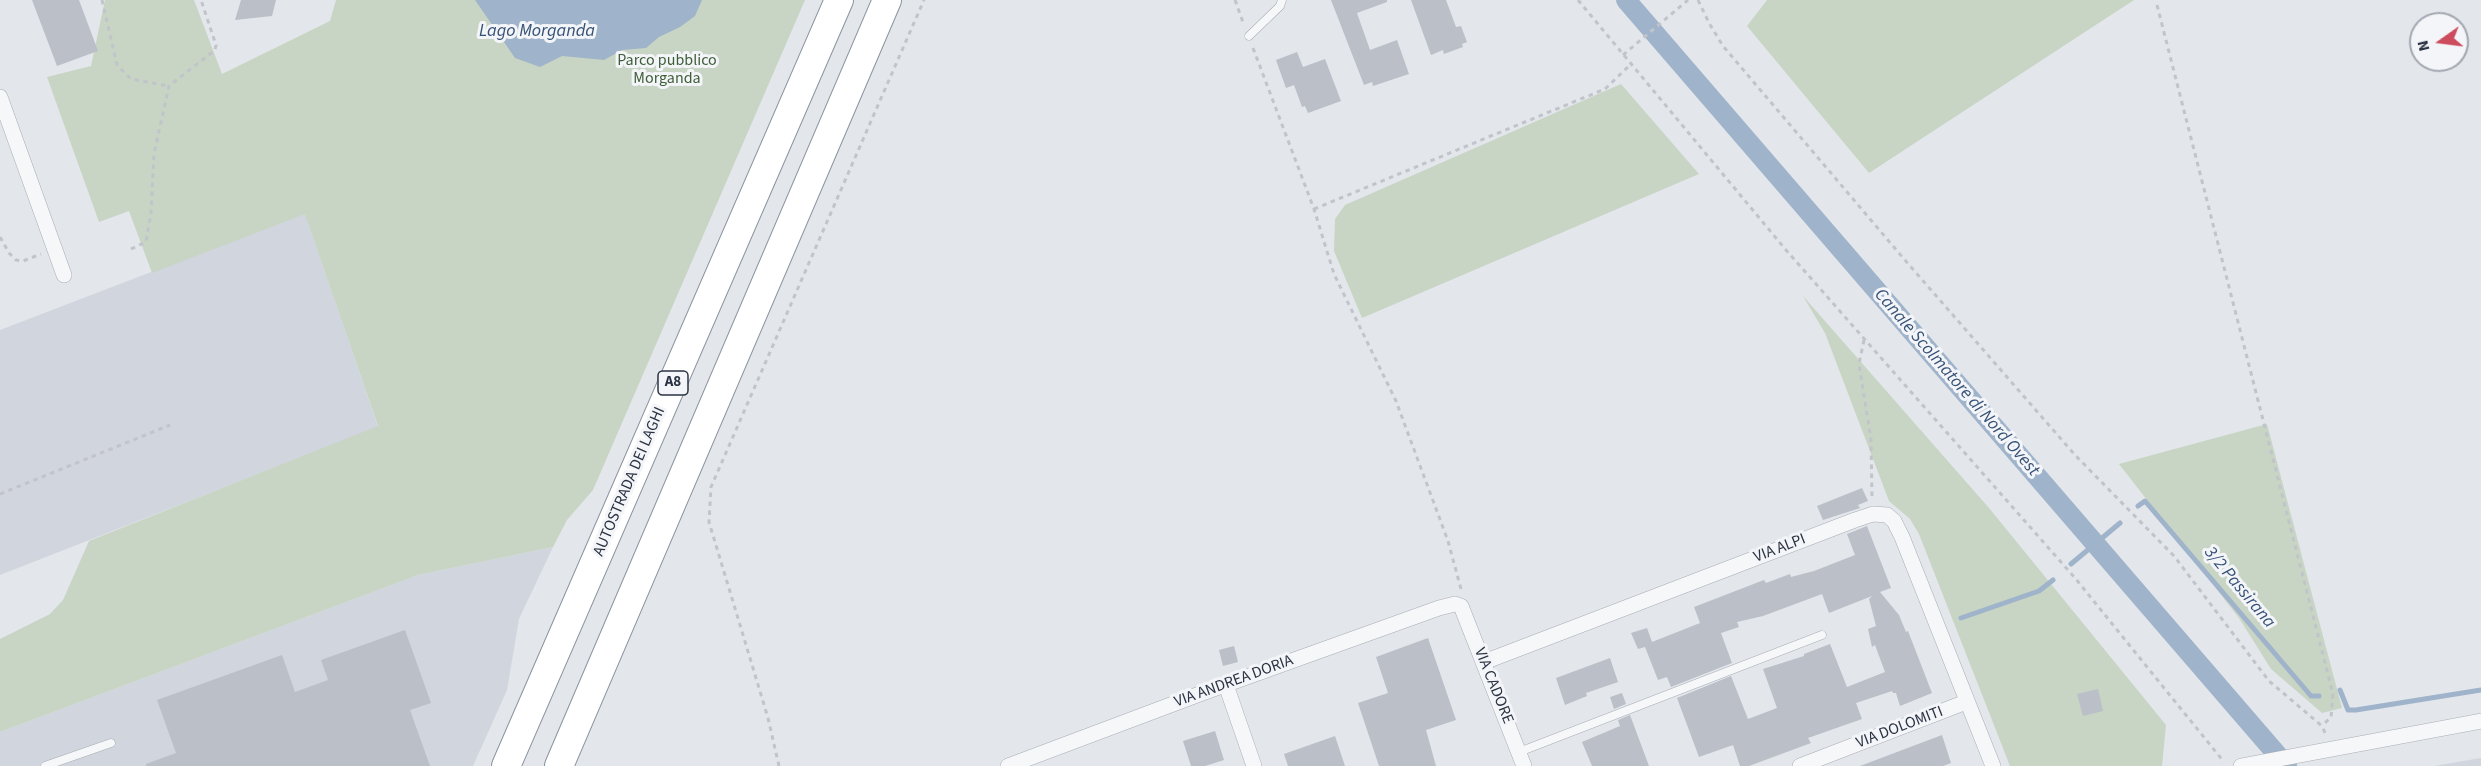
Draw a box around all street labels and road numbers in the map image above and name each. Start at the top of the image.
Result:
road number: A8 [658,371,688,395]
street label: AUTOSTRADA DEI LAGHI [590,405,670,559]
street label: VIA ALPI [1751,530,1809,568]
street label: VIA CADORE [1469,645,1517,727]
street label: VIA ANDREA DORIA [1172,652,1296,712]
street label: VIA DOLOMITI [1854,703,1946,753]

